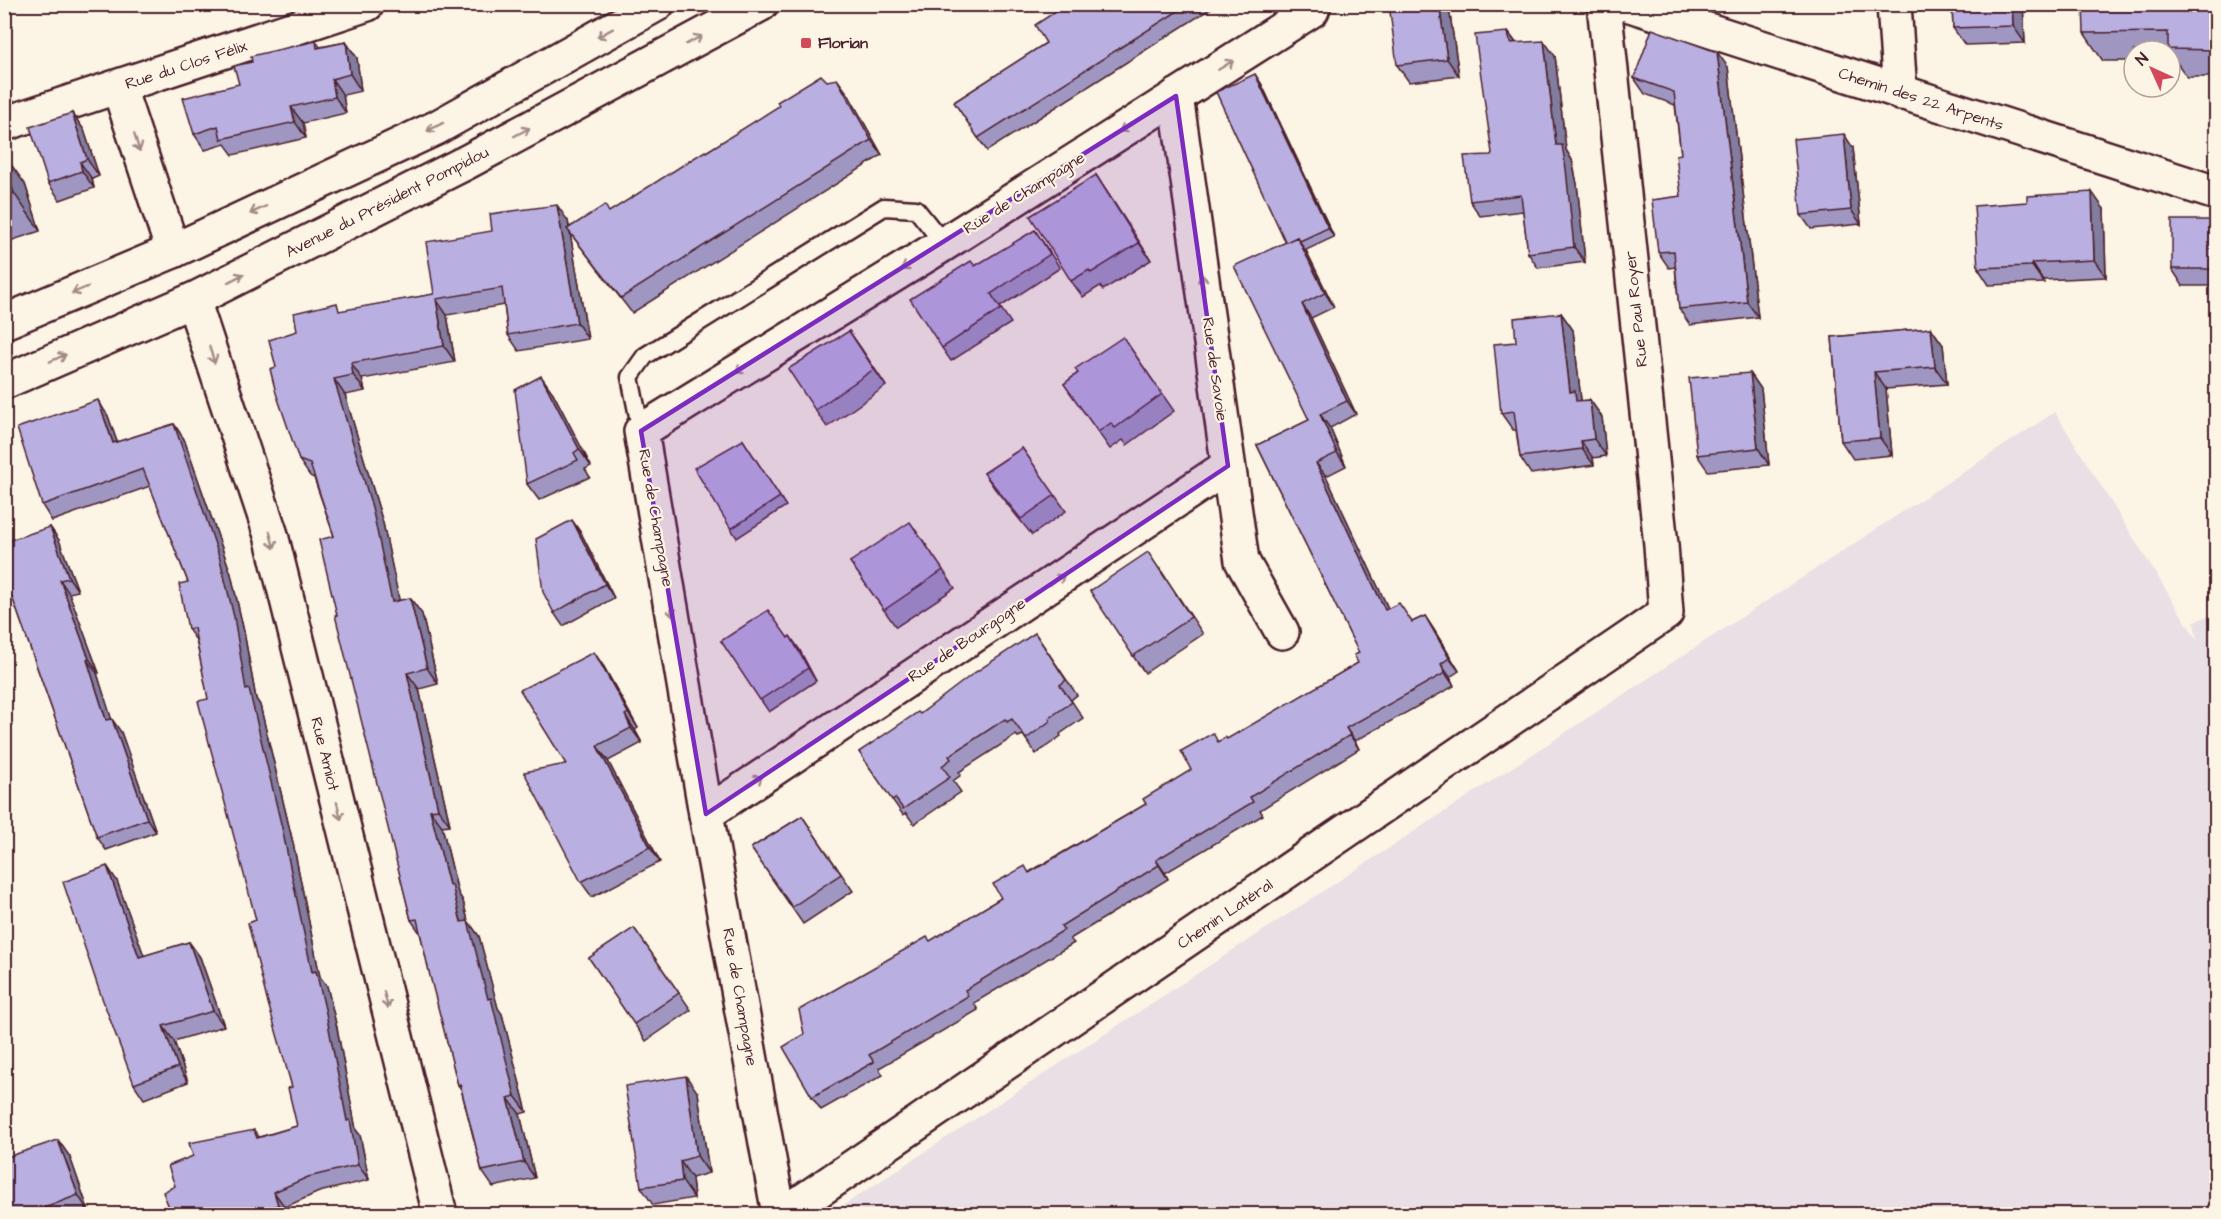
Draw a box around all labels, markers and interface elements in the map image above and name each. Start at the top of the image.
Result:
one-way arrow [597,28,615,39]
place label: Florian [818,32,868,54]
one-way arrow [684,34,702,46]
street label: Rue du Clos Félix [122,35,250,95]
marker: Florian [799,36,813,50]
north arrow [2122,39,2182,99]
text: N [2131,48,2153,70]
one-way arrow [1217,58,1234,71]
street label: Chemin des 22 Arpents [1836,62,2006,136]
one-way arrow [1119,121,1136,133]
one-way arrow [426,122,444,134]
one-way arrow [512,126,530,137]
one-way arrow [132,133,143,152]
street label: Avenue du Président Pompidou [282,141,492,263]
street label: Rue de Champagne [959,146,1090,240]
one-way arrow [250,205,268,217]
street label: Rue Paul Royer [1619,250,1654,368]
one-way arrow [901,260,918,272]
one-way arrow [226,272,244,283]
one-way arrow [1197,273,1208,293]
one-way arrow [72,285,90,296]
street label: Rue de Savoie [1197,316,1233,423]
one-way arrow [207,345,218,364]
one-way arrow [49,352,67,363]
one-way arrow [735,362,752,374]
street label: Rue de Champagne [632,447,679,589]
one-way arrow [267,531,278,550]
one-way arrow [1048,574,1065,586]
street label: Rue de Bourgogne [904,592,1031,688]
one-way arrow [666,598,677,618]
street label: Rue Amiot [305,715,345,794]
one-way arrow [746,775,763,787]
one-way arrow [334,801,346,820]
street label: Chemin Latéral [1173,874,1277,954]
street label: Rue de Champagne [716,926,763,1068]
one-way arrow [381,991,393,1010]

